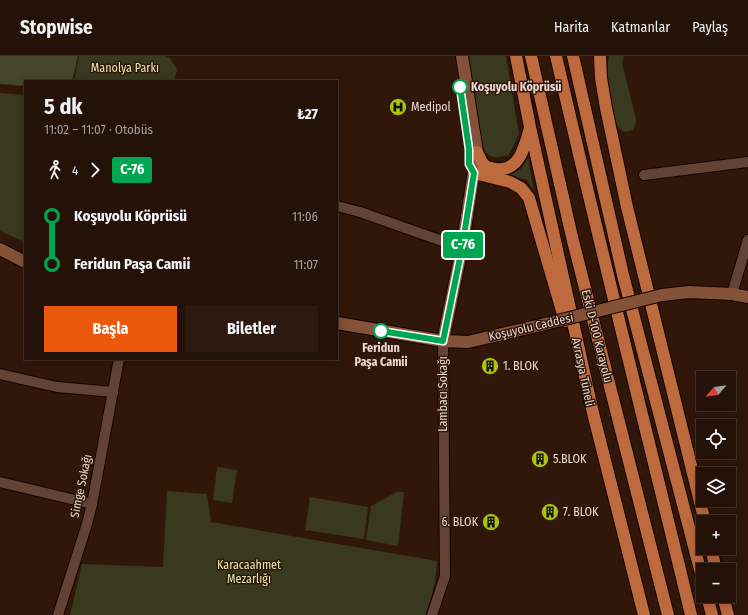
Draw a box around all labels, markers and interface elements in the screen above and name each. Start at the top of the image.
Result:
text: Stopwise [20,16,93,39]
text: Harita [554,19,589,36]
text: Katmanlar [611,19,670,36]
text: Paylaş [692,19,728,36]
park label: Manolya Parkı [91,61,159,75]
marker: Koşuyolu Köprüsü [452,79,468,95]
place label: Koşuyolu Köprüsü [471,80,561,95]
text: 5 dk [44,93,83,120]
hospital icon: Medipol [388,97,408,117]
place label: Medipol [411,100,451,114]
text: ₺27 [297,105,318,123]
text: 11:02 – 11:07 · Otobüs [44,122,153,137]
icon: walk [44,159,66,181]
icon: forward [84,159,106,181]
text: C-76 [120,161,144,178]
text: 4 [72,163,78,178]
text: Koşuyolu Köprüsü [74,207,187,225]
text: 11:06 [292,209,318,224]
line badge: C-76 [435,232,491,258]
text: C-76 [451,236,475,253]
text: Feridun Paşa Camii [74,255,190,273]
text: 11:07 [293,257,318,272]
street label: Eski D-100 Karayolu [579,288,615,384]
button: Başla [44,306,177,352]
button: Biletler [185,306,318,352]
street label: Koşuyolu Caddesi [487,310,575,344]
marker: Feridun Paşa Camii [373,323,389,339]
street label: Avrasya Tüneli [569,336,597,408]
place label: Feridun Paşa Camii [354,341,408,370]
street label: Lambacı Sokağı [436,356,450,432]
building icon: 1. BLOK [480,356,500,376]
place label: 1. BLOK [503,359,539,373]
north arrow [696,371,736,411]
map controls [696,371,736,603]
button: locate [696,419,736,459]
building icon: 5.BLOK [530,449,550,469]
place label: 5.BLOK [553,452,587,466]
street label: Simge Sokağı [67,453,95,519]
button: layers [696,467,736,507]
building icon: 7. BLOK [540,502,560,522]
place label: 7. BLOK [563,505,599,519]
building icon: 6. BLOK [481,512,501,532]
place label: 6. BLOK [441,515,479,529]
button: + [696,515,736,555]
park label: Karacaahmet Mezarlığı [217,558,281,586]
button: − [696,563,736,603]

